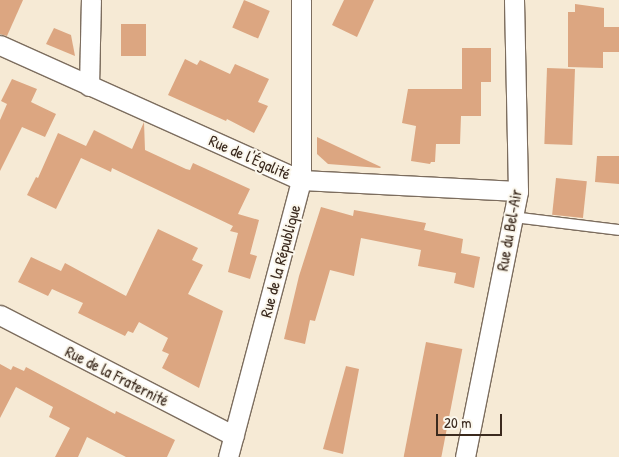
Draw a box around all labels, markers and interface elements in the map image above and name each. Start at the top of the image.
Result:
street label: Rue de l'Égalité [206,131,294,183]
street label: Rue du Bel-Air [492,188,526,272]
street label: Rue de la République [256,203,304,319]
street label: Rue de la Fraternité [62,342,172,410]
scale bar [439,404,505,436]
text: 20 m [444,412,471,433]

